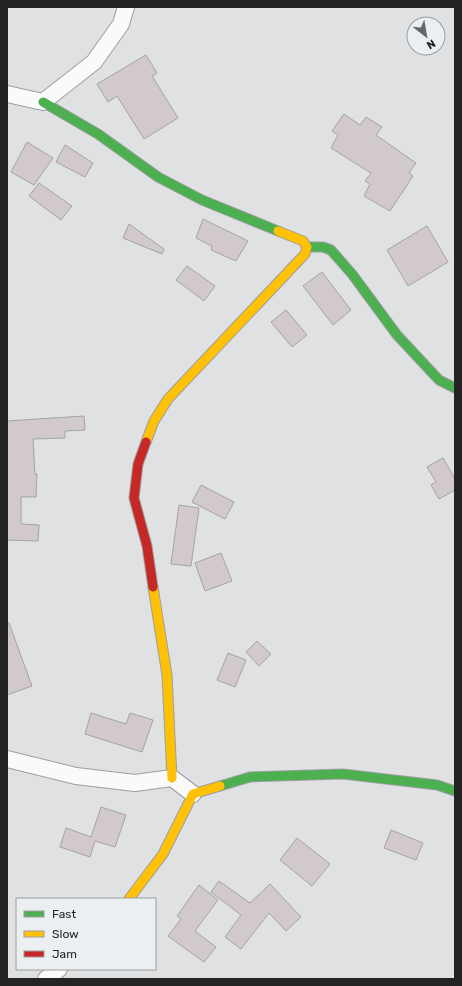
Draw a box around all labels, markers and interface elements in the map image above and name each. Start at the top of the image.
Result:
north arrow [406,16,446,56]
text: N [424,37,438,52]
legend [16,898,156,970]
text: Fast [52,907,76,921]
text: Slow [52,927,79,941]
text: Jam [52,947,77,961]

